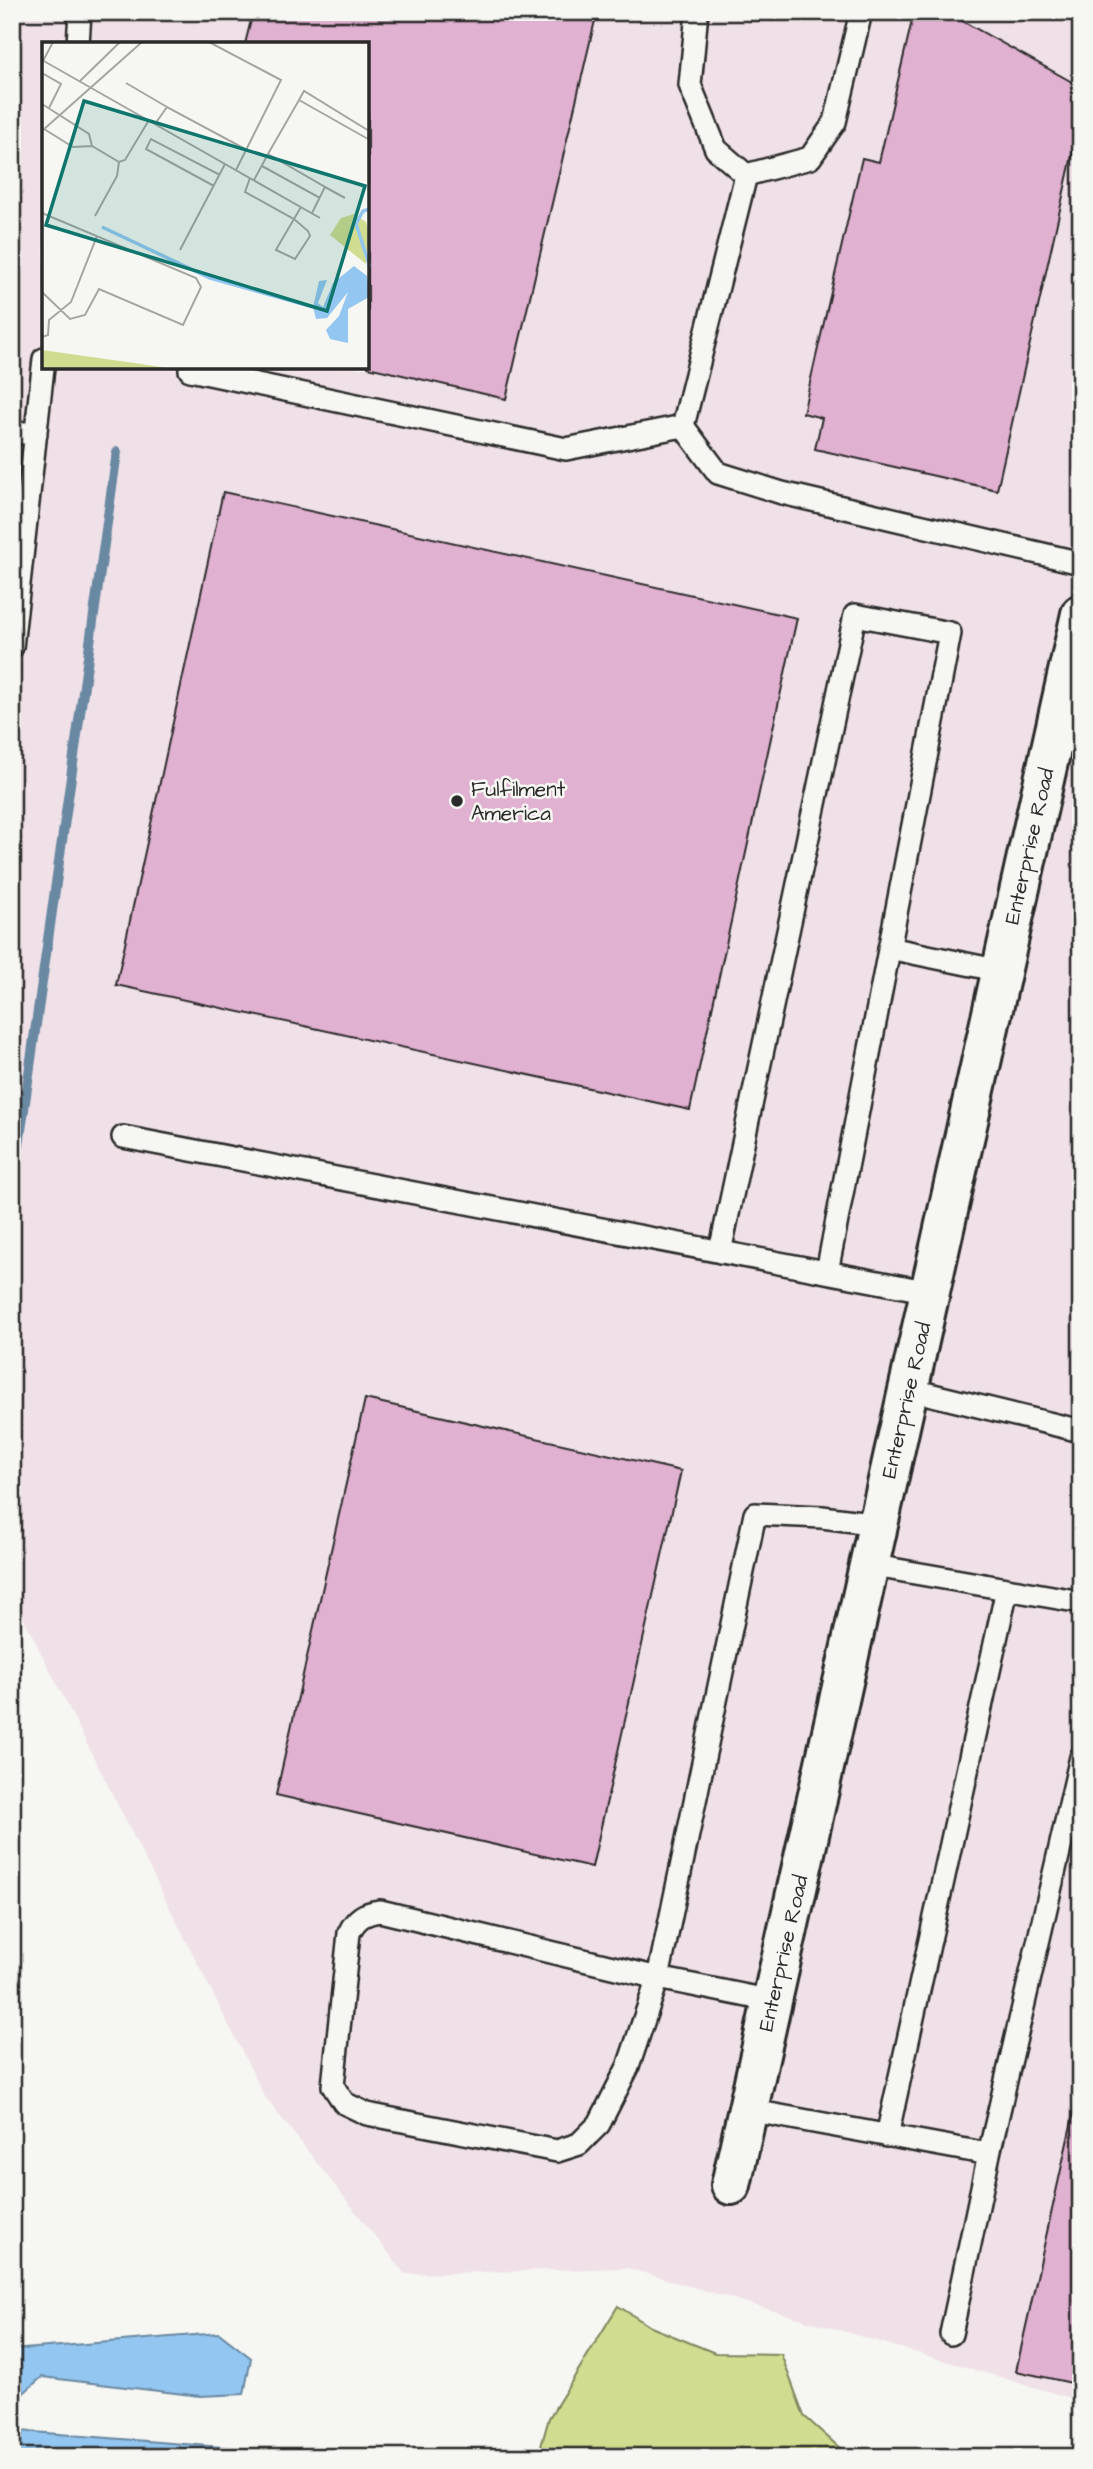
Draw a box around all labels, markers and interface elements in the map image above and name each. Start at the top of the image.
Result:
inset map [42,42,369,369]
street label: Enterprise Road [997,765,1063,927]
place label: Fulfilment America [471,775,566,828]
marker: Fulfilment America [449,793,465,809]
street label: Enterprise Road [874,1319,940,1481]
street label: Enterprise Road [751,1872,817,2034]

